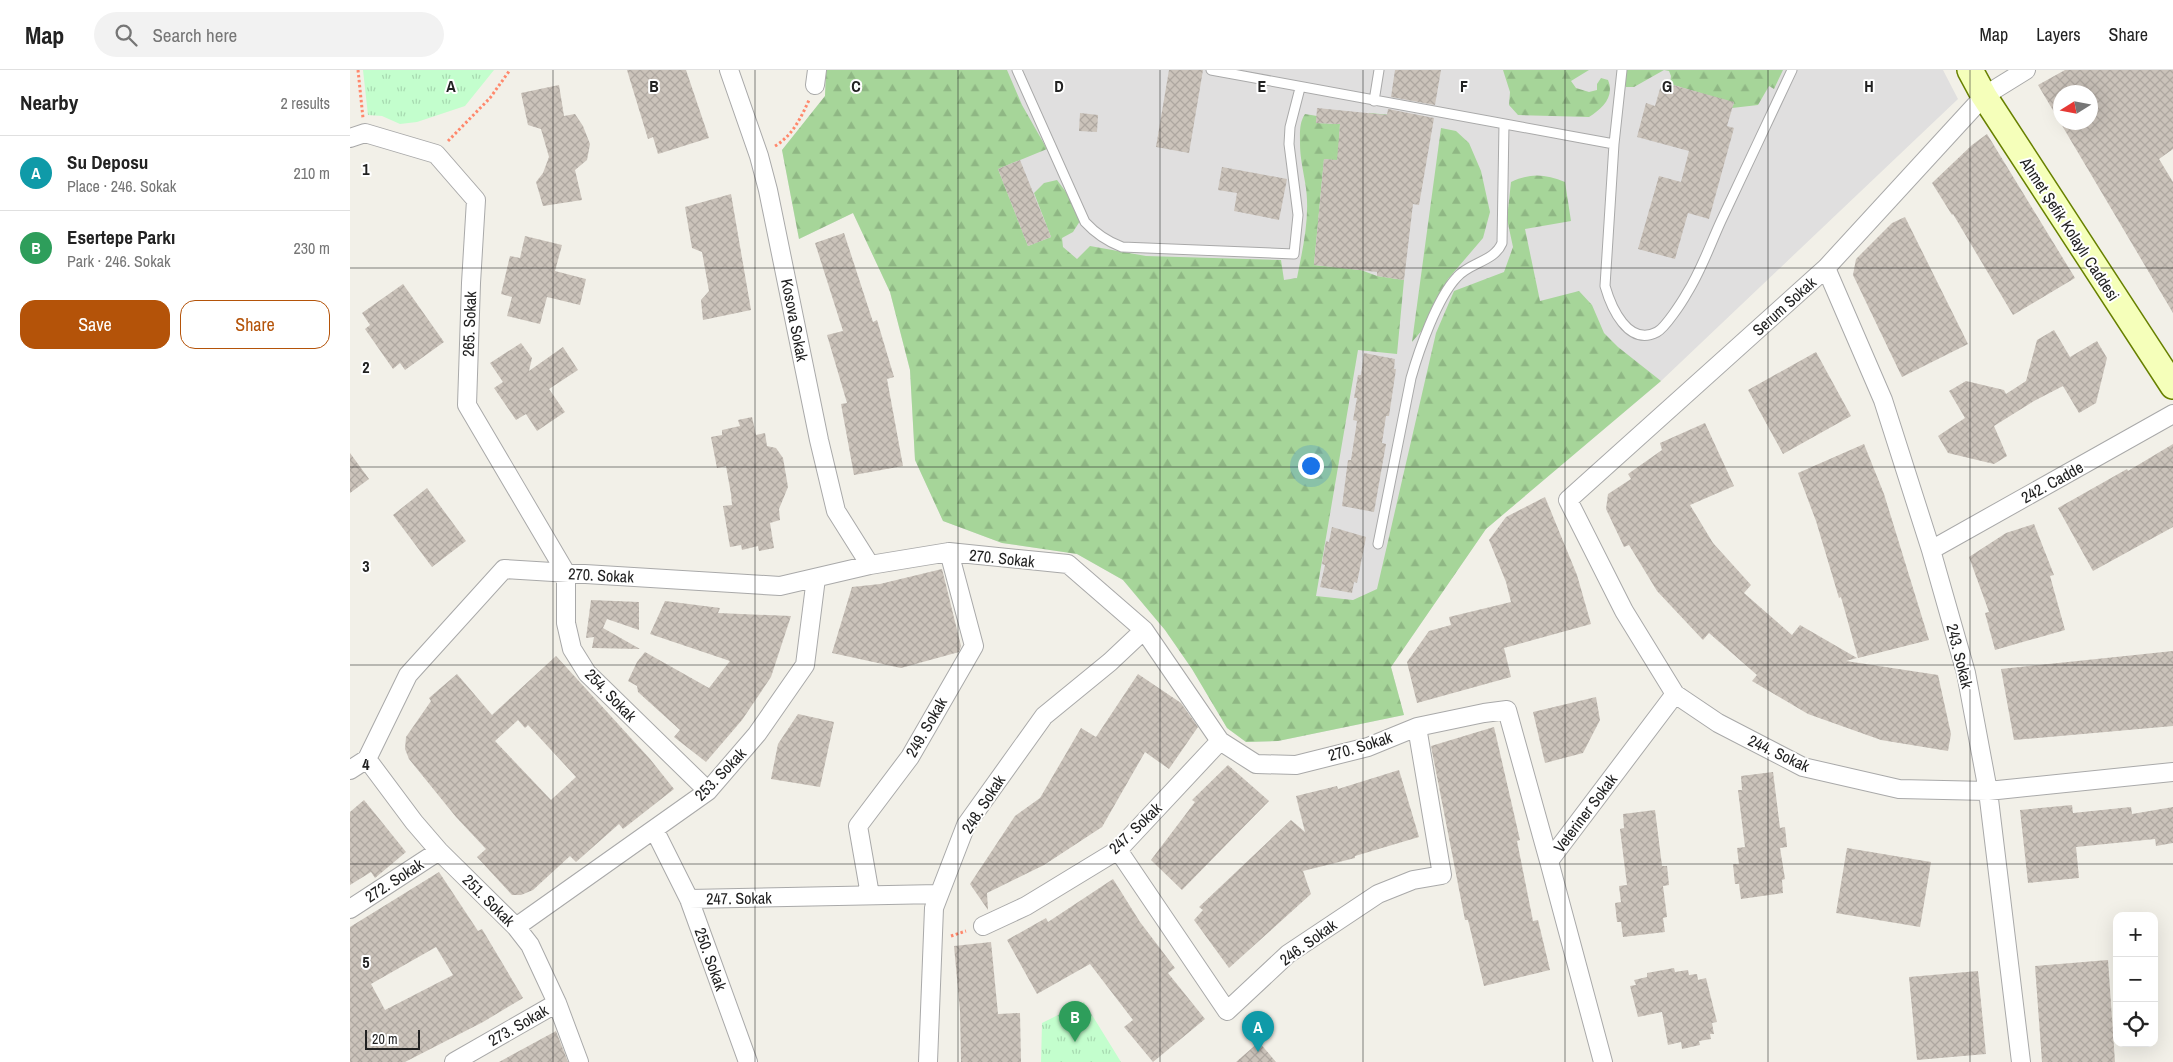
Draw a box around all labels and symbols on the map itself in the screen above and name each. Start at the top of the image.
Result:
text: A [446,75,456,97]
text: B [649,75,659,97]
text: C [851,75,861,97]
text: D [1054,75,1064,97]
text: E [1258,75,1267,97]
text: F [1460,75,1468,97]
text: G [1662,75,1672,97]
text: H [1864,75,1874,97]
north arrow [2053,85,2098,130]
street label: Ahmet Şefik Kolaylı Caddesi [2015,152,2125,305]
text: 1 [362,158,370,180]
street label: Serum Sokak [1747,271,1821,341]
street label: Kosova Sokak [776,277,814,364]
street label: 265. Sokak [457,290,481,357]
text: 2 [362,356,370,378]
your location [1298,453,1324,479]
street label: 242. Cadde [2017,456,2087,508]
street label: 270. Sokak [968,544,1036,572]
text: 3 [362,555,370,577]
street label: 270. Sokak [568,562,635,588]
street label: 243. Sokak [1941,621,1979,691]
street label: 254. Sokak [580,664,642,727]
street label: 249. Sokak [900,693,952,761]
street label: 270. Sokak [1325,726,1395,766]
street label: 244. Sokak [1745,729,1814,777]
street label: 253. Sokak [689,742,751,805]
text: 4 [362,753,370,775]
street label: Veteriner Sokak [1548,769,1622,857]
street label: 248. Sokak [956,770,1010,838]
street label: 247. Sokak [1104,797,1167,859]
street label: 272. Sokak [360,853,428,907]
street label: 251. Sokak [458,869,520,931]
street label: 247. Sokak [706,886,772,910]
street label: 246. Sokak [1275,914,1341,970]
street label: 250. Sokak [689,924,733,994]
text: 5 [362,951,370,973]
street label: 273. Sokak [484,999,552,1051]
pin: B [1059,1001,1091,1042]
pin: A [1242,1011,1274,1052]
scale bar [365,1027,420,1050]

